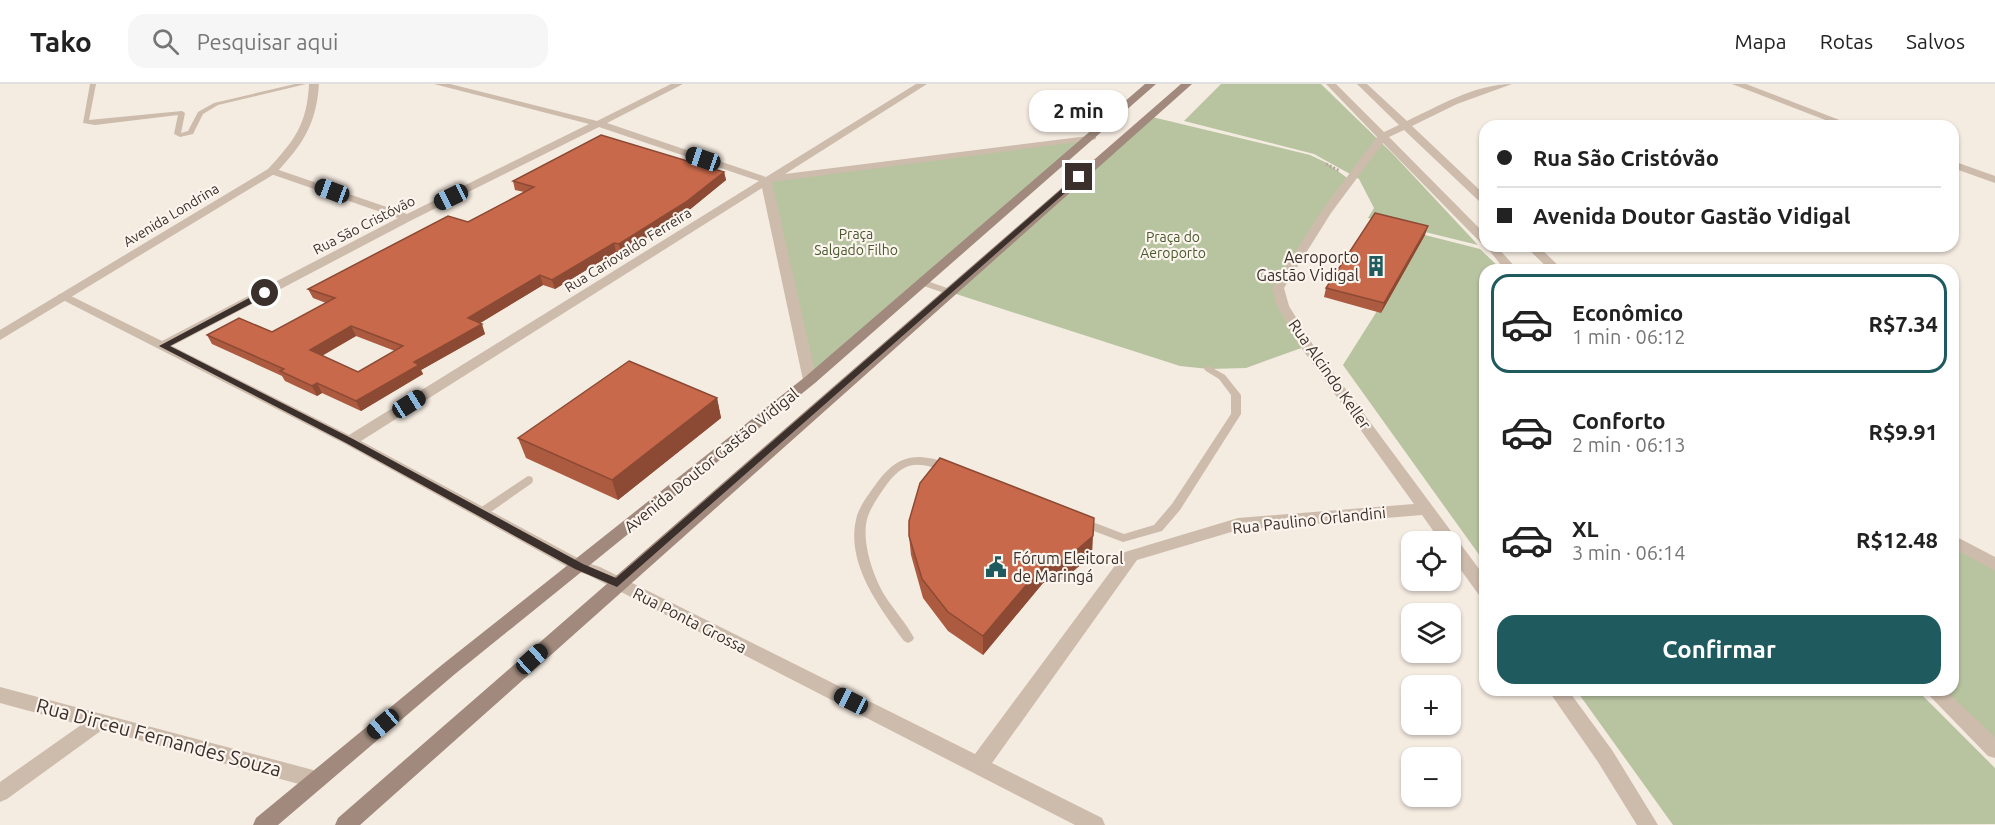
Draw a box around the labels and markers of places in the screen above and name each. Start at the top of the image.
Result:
place label: Aeroporto Gastão Vidigal [1256,248,1359,284]
building icon: Aeroporto Gastão Vidigal [1364,254,1388,278]
place label: Fórum Eleitoral de Maringá [1013,549,1123,585]
public building icon: Fórum Eleitoral de Maringá [984,555,1008,579]

